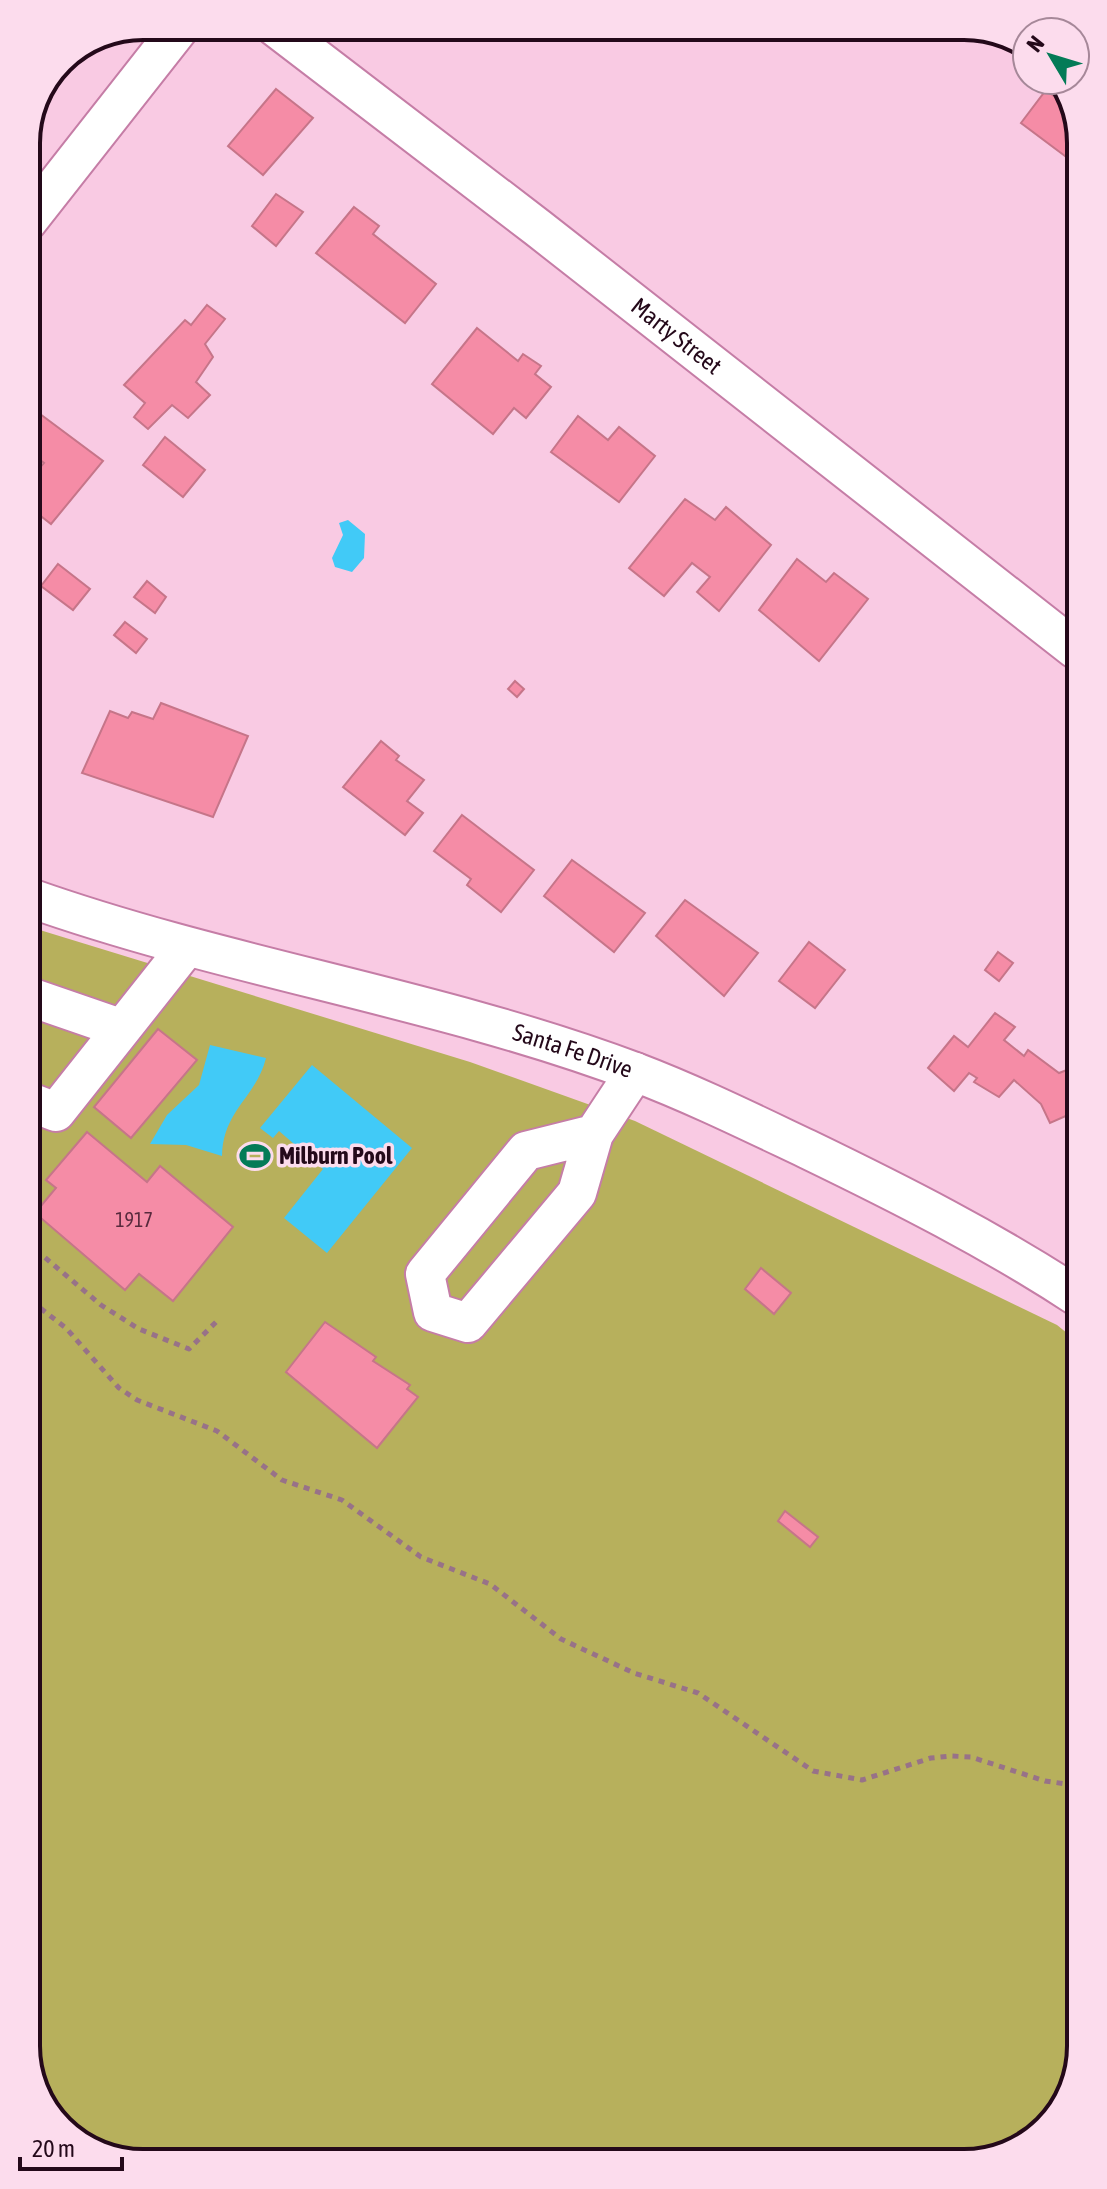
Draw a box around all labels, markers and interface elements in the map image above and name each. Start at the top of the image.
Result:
north arrow [1011,16,1091,96]
text: N [1021,31,1049,57]
street label: Marty Street [626,292,727,380]
street label: Santa Fe Drive [510,1018,636,1083]
sports icon: Milburn Pool [238,1139,272,1173]
place label: Milburn Pool [279,1142,393,1169]
house number: 1917 [115,1208,153,1231]
scale bar [20,2121,122,2171]
text: 20 m [32,2135,75,2162]

